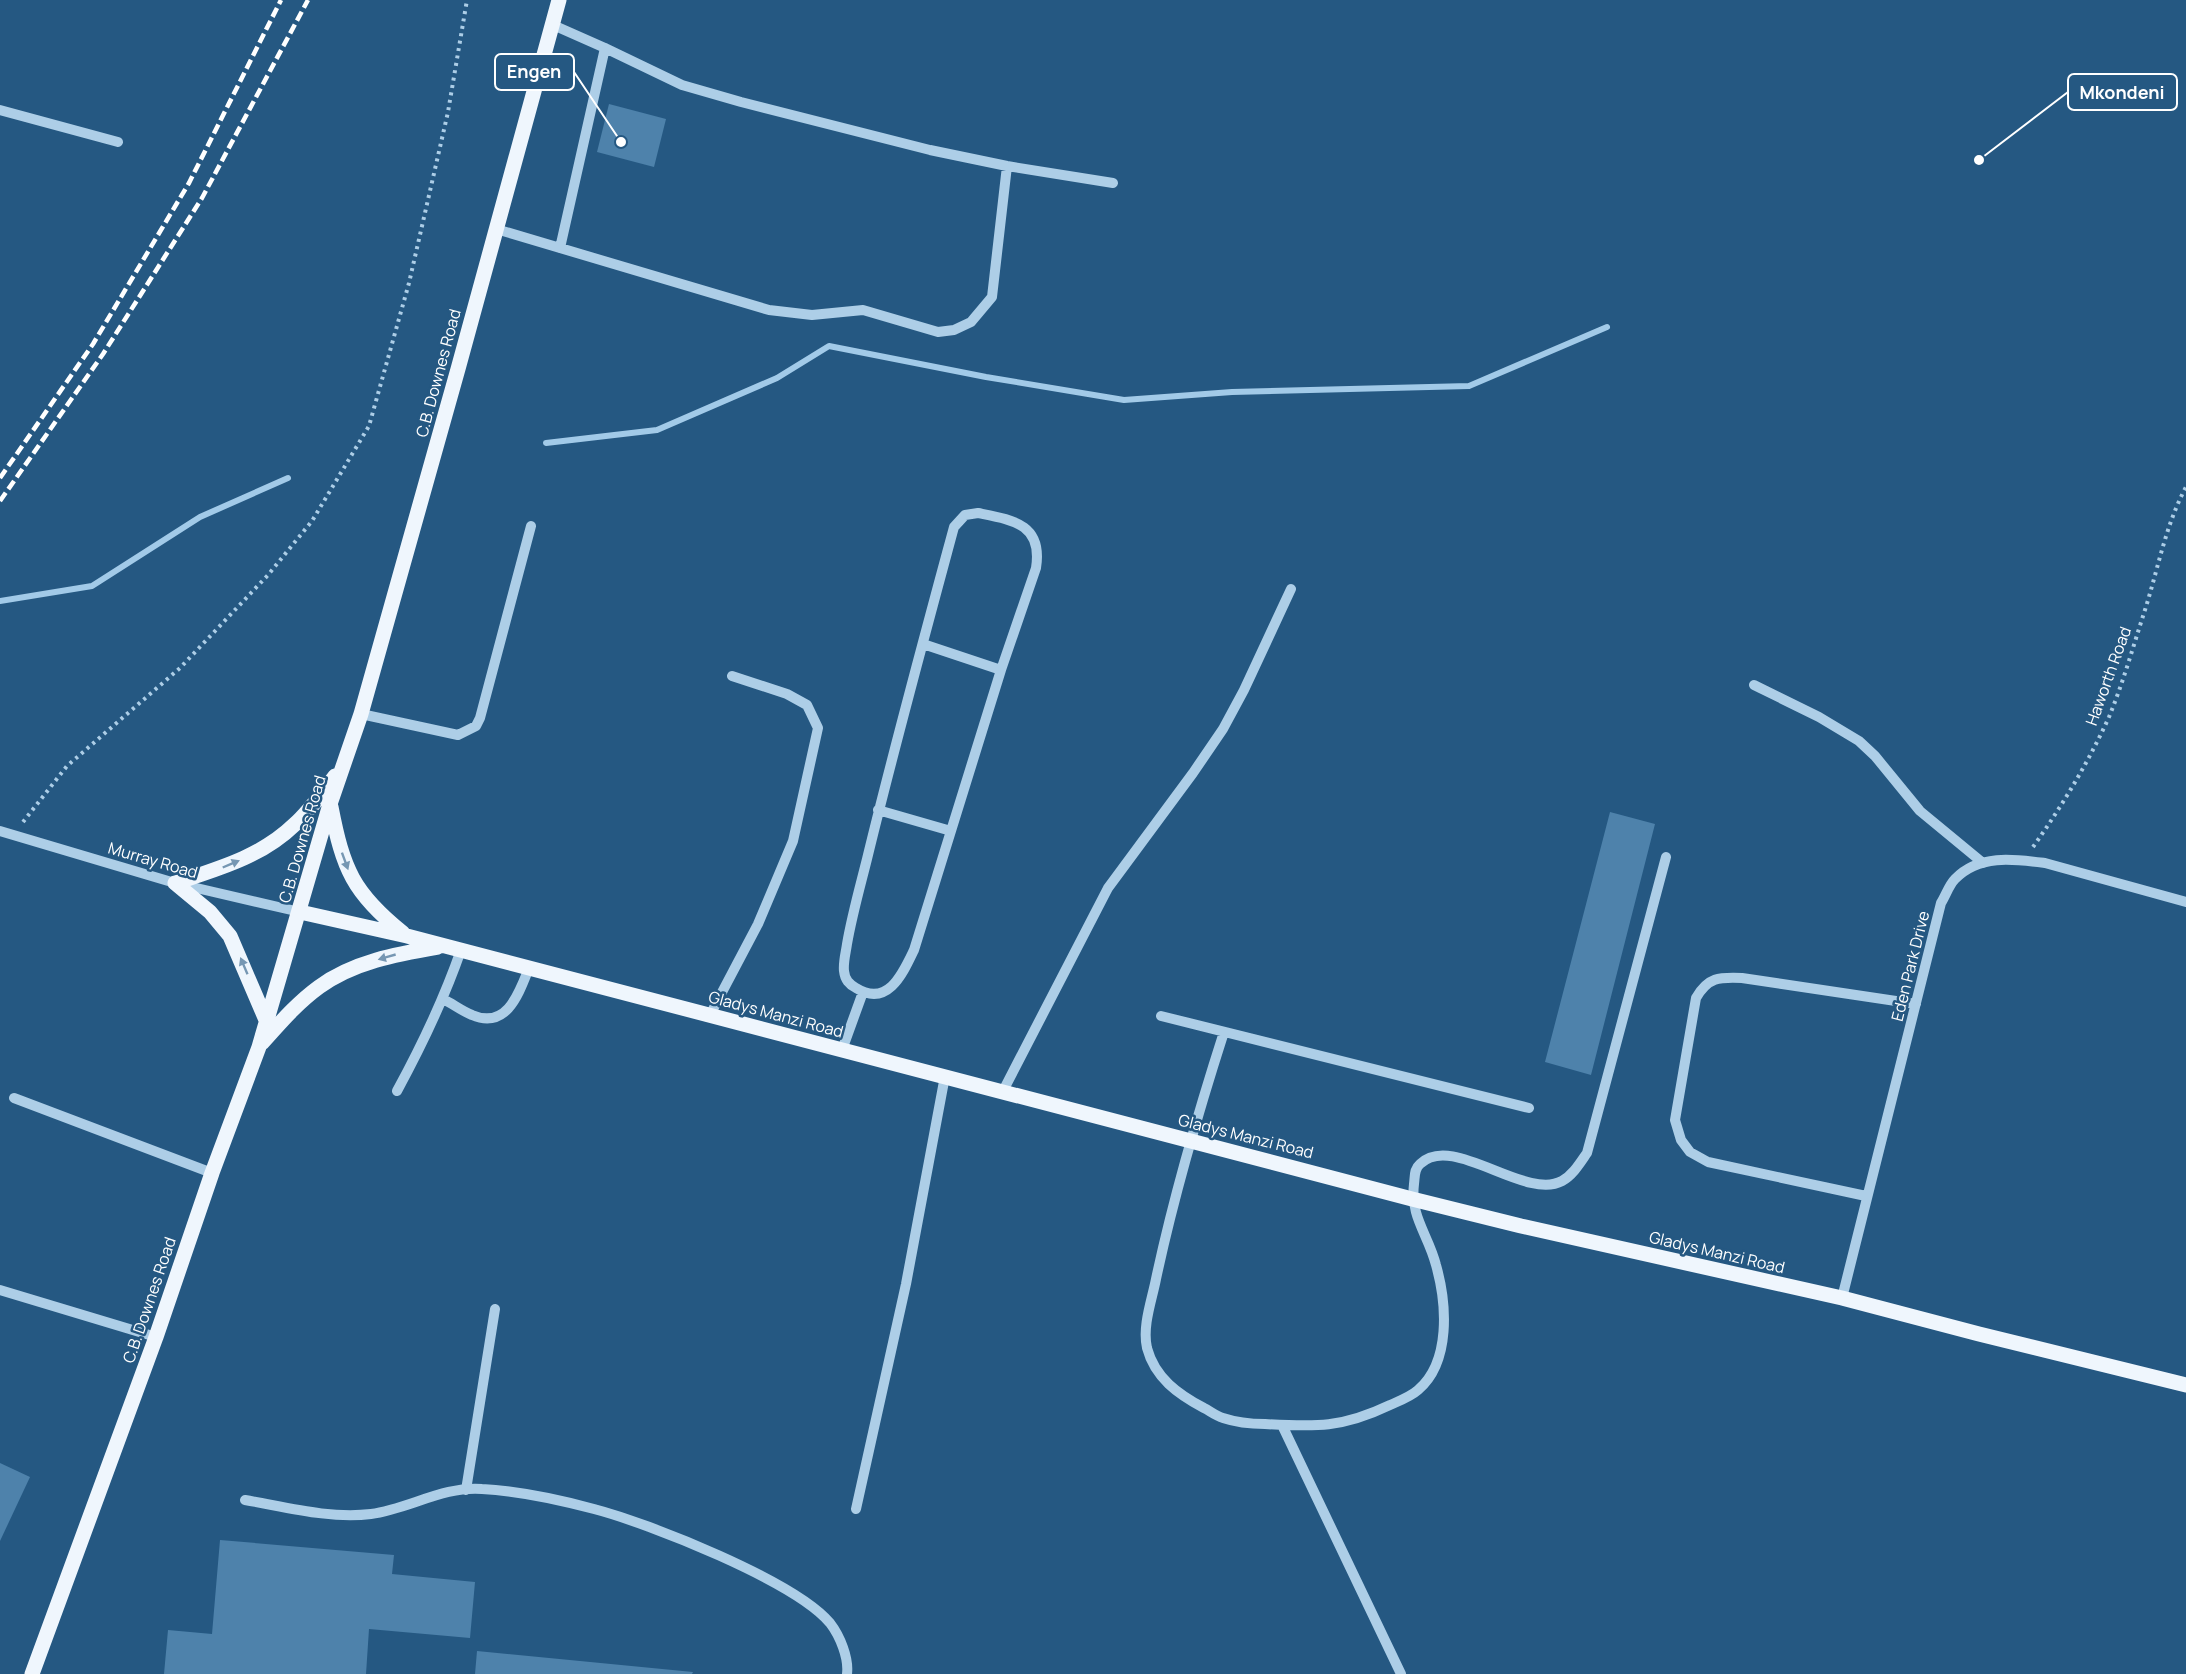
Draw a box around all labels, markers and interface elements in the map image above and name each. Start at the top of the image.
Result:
callout: Engen [495,54,574,90]
text: Engen [507,59,561,83]
callout: Mkondeni [2068,74,2177,110]
text: Mkondeni [2079,80,2165,104]
street label: C.B. Downes Road [410,307,466,439]
street label: Haworth Road [2080,623,2136,729]
street label: C.B. Downes Road [273,773,331,905]
street label: Murray Road [106,837,200,883]
one-way arrow [341,852,351,870]
one-way arrow [222,859,240,869]
street label: Eden Park Drive [1886,909,1934,1023]
one-way arrow [378,953,396,962]
one-way arrow [239,956,249,974]
street label: Gladys Manzi Road [706,985,846,1043]
street label: Gladys Manzi Road [1176,1109,1316,1163]
street label: Gladys Manzi Road [1647,1226,1787,1278]
street label: C.B. Downes Road [117,1234,181,1366]

